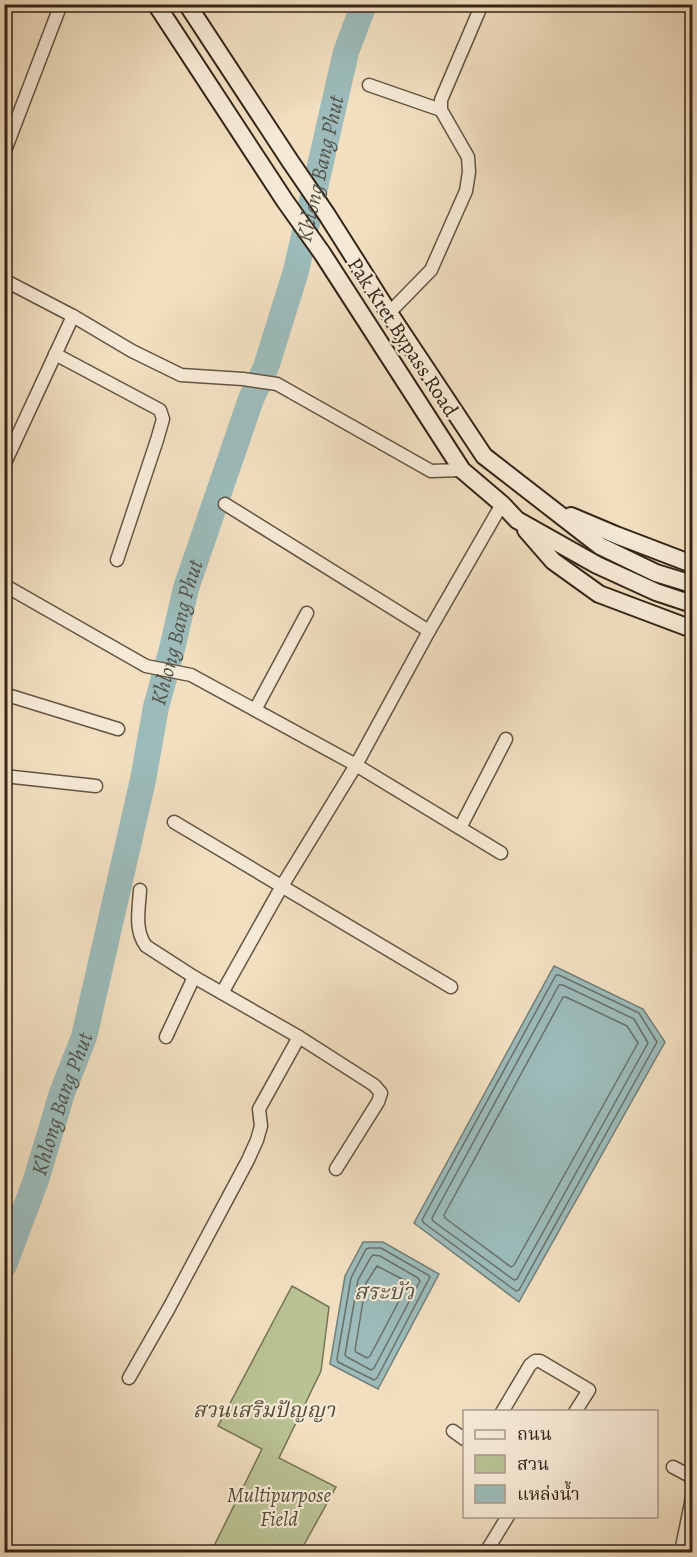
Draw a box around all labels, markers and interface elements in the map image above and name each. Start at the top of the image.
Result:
water label: Khlong Bang Phut [289,92,352,245]
street label: Pak Kret Bypass Road [341,252,465,423]
water label: Khlong Bang Phut [143,555,211,709]
water label: Khlong Bang Phut [24,1029,101,1179]
water label: สระบัว [354,1277,415,1307]
park label: สวนเสริมปัญญา [193,1396,336,1424]
legend [463,1410,658,1518]
text: ถนน [517,1422,552,1446]
text: สวน [517,1452,549,1476]
text: แหล่งน้ำ [517,1480,580,1506]
park label: Multipurpose Field [227,1481,331,1533]

